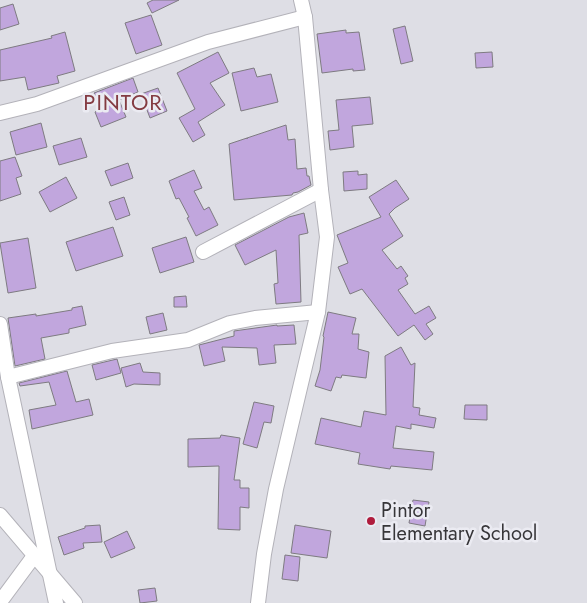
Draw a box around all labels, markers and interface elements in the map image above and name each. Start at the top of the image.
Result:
district label: PINTOR [83,86,163,118]
place label: Pintor Elementary School [381,496,537,548]
marker: Pintor Elementary School [365,515,377,527]

